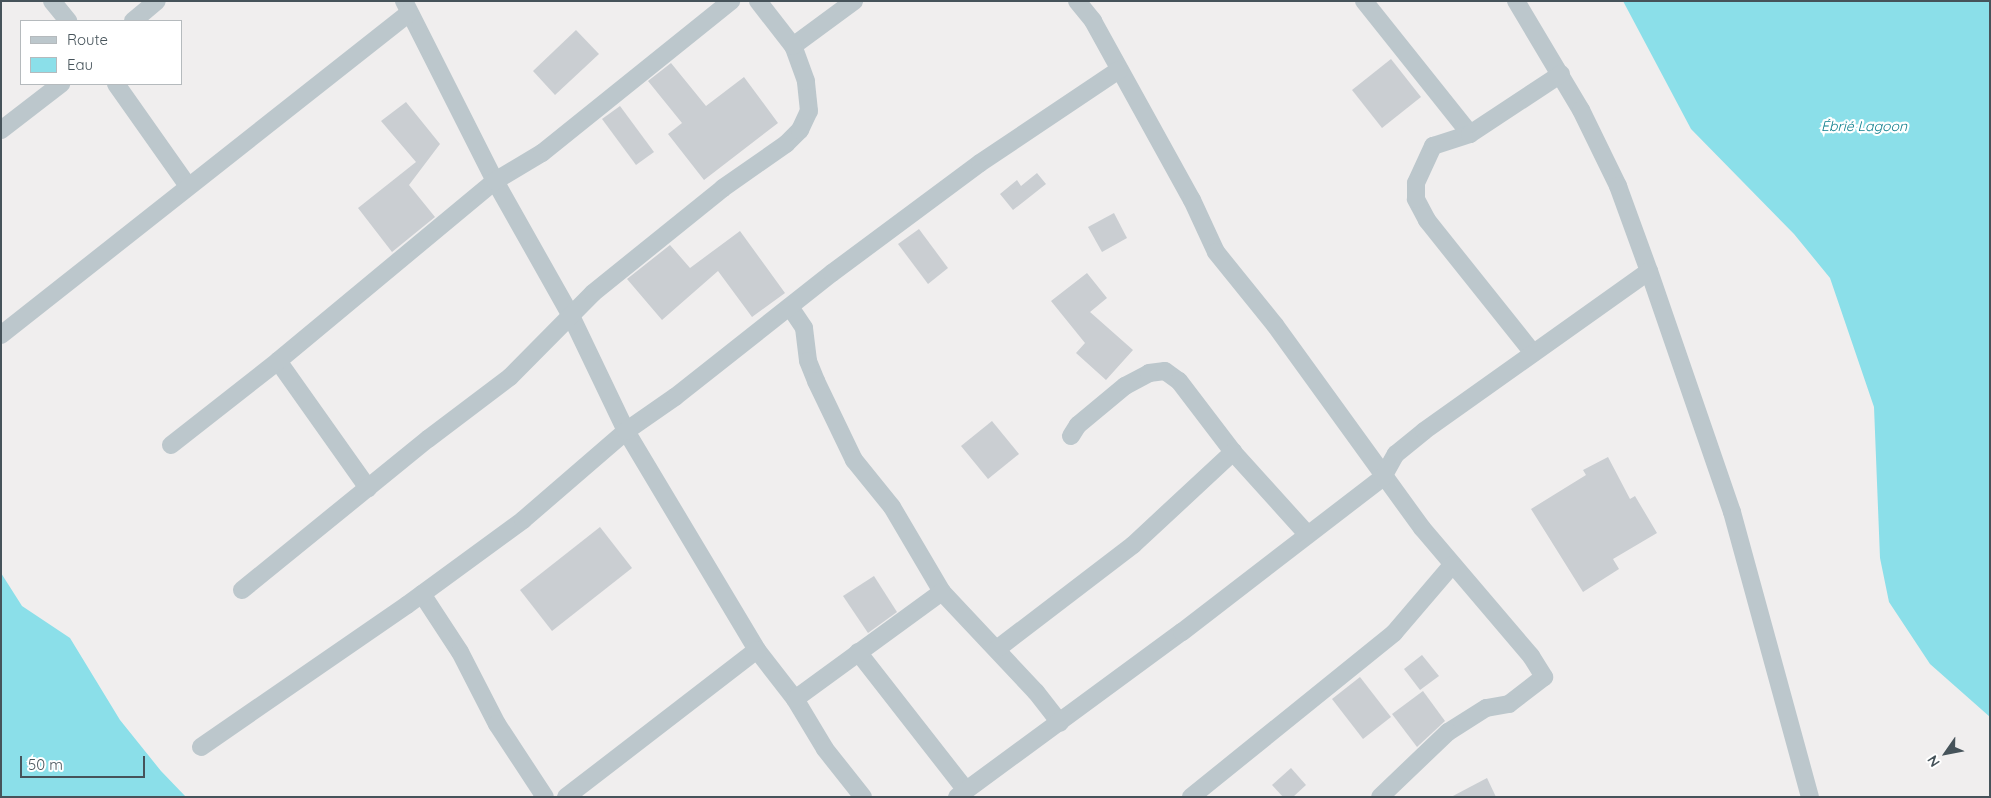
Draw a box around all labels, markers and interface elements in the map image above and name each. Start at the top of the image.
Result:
legend [20,20,182,85]
text: Route [67,30,108,49]
text: Eau [67,55,93,74]
water label: Ébrié Lagoon [1821,118,1907,134]
north arrow [1921,728,1971,778]
scale bar [22,746,148,778]
text: N [1923,752,1944,770]
text: 50 m [28,755,63,774]

